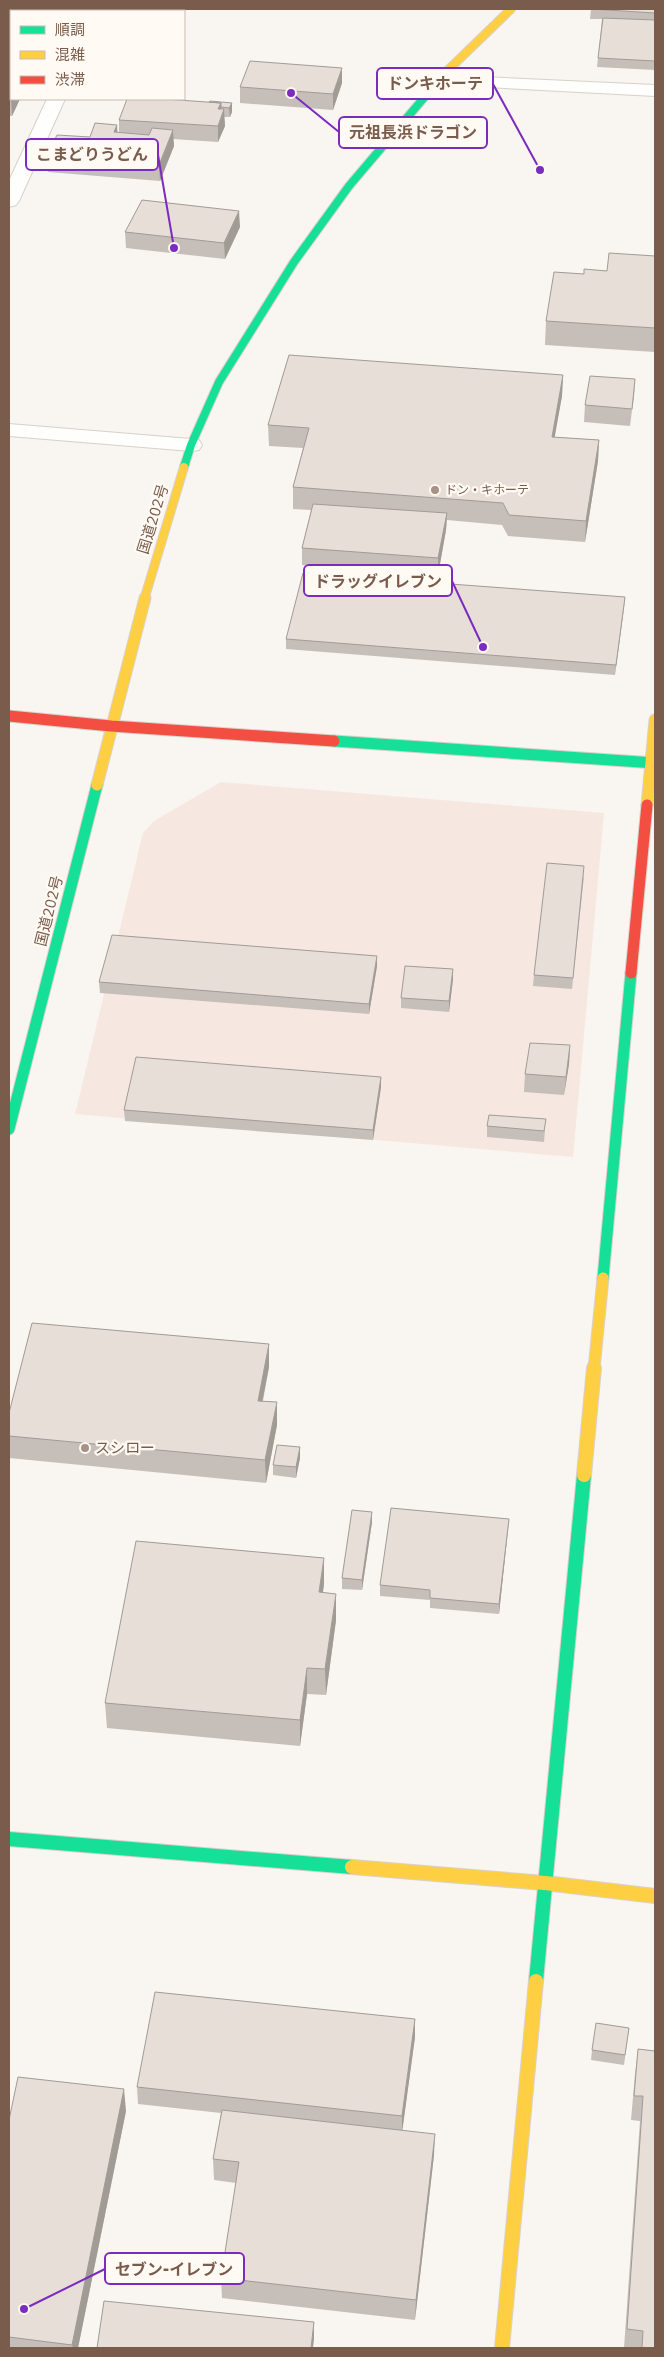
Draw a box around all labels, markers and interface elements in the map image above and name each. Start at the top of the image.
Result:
legend [10,10,185,100]
text: 順調 [55,20,85,39]
text: 混雑 [55,45,85,64]
callout: ドンキホーテ [377,68,493,99]
text: 渋滞 [55,70,85,89]
text: ドンキホーテ [387,73,483,93]
callout: 元祖長浜ドラゴン [339,117,487,148]
text: 元祖長浜ドラゴン [349,122,477,142]
callout: こまどりうどん [26,139,158,170]
text: こまどりうどん [36,144,148,164]
street label: 国道202号 [133,482,172,556]
place label: ドン・キホーテ [445,482,529,497]
marker: ドン・キホーテ [429,484,441,496]
callout: ドラッグイレブン [304,565,452,596]
text: ドラッグイレブン [314,571,442,591]
street label: 国道202号 [31,874,66,948]
place label: スシロー [95,1438,155,1457]
marker: スシロー [79,1442,91,1454]
callout: セブン-イレブン [105,2253,244,2284]
text: セブン-イレブン [115,2259,233,2279]

